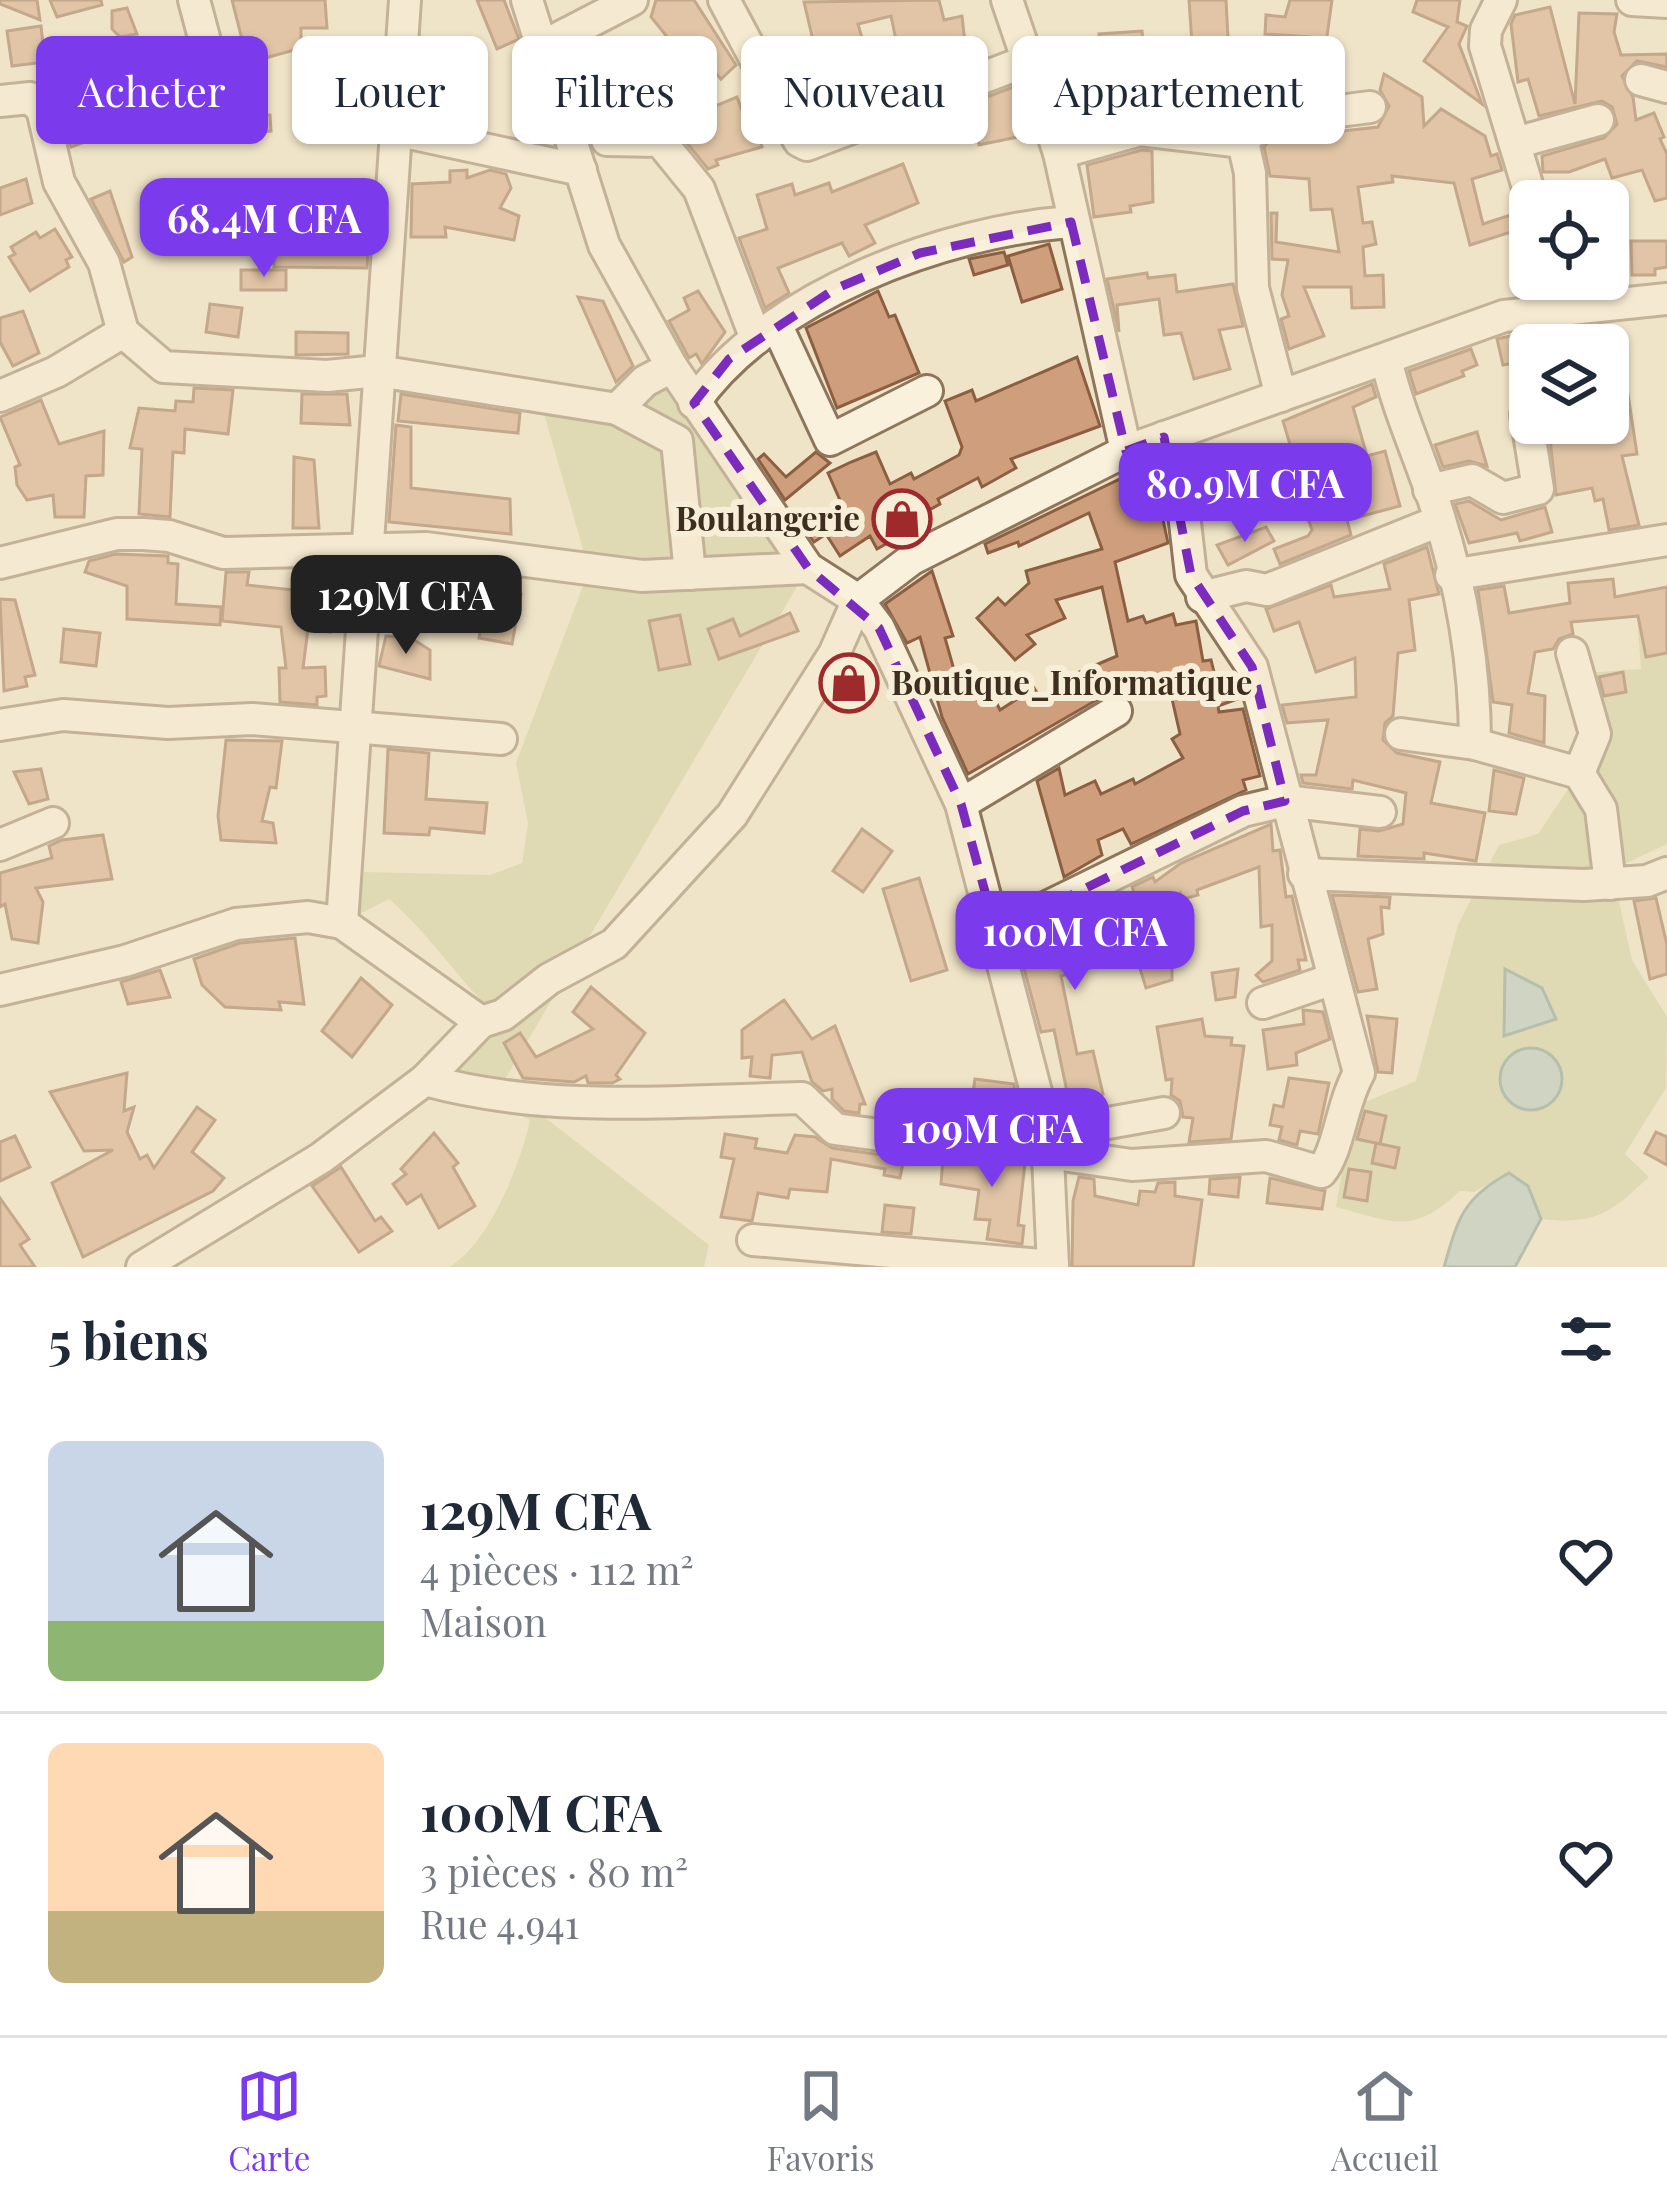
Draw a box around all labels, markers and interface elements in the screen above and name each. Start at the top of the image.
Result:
chip: Acheter [36,36,268,144]
chip: Louer [292,36,488,144]
chip: Filtres [512,36,717,144]
chip: Nouveau [741,36,988,144]
chip: Appartement [1012,36,1345,144]
pin: 68.4M CFA [127,178,401,280]
map controls [1509,180,1629,444]
button: locate [1509,180,1629,300]
text: 68.4M CFA [167,191,361,243]
button: layers [1509,324,1629,444]
pin: 80.9M CFA [1108,443,1382,545]
text: 80.9M CFA [1146,456,1344,508]
shop icon: Boulangerie [871,488,933,550]
place label: Boulangerie [675,495,860,539]
pin: 129M CFA [282,555,530,657]
text: 129M CFA [318,568,494,620]
shop icon: Boutique_Informatique [818,652,880,714]
place label: Boutique_Informatique [891,659,1252,703]
pin: 100M CFA [951,891,1199,993]
text: 100M CFA [983,904,1167,956]
pin: 109M CFA [868,1088,1116,1190]
text: 109M CFA [901,1101,1083,1153]
text: 5 biens [48,1305,209,1373]
icon: filters [1553,1306,1619,1372]
text: 129M CFA [420,1475,651,1543]
icon: home [144,1489,288,1633]
icon: heart [1553,1528,1619,1594]
text: 4 pièces · 112 m² [420,1543,694,1595]
text: Maison [420,1595,547,1647]
text: 100M CFA [420,1777,662,1845]
icon: home [144,1791,288,1935]
icon: heart [1553,1830,1619,1896]
text: 3 pièces · 80 m² [420,1845,688,1897]
text: Rue 4.941 [420,1897,579,1949]
tab: Carte [228,2063,310,2179]
tab: Favoris [767,2063,874,2179]
tab: Accueil [1331,2063,1439,2179]

